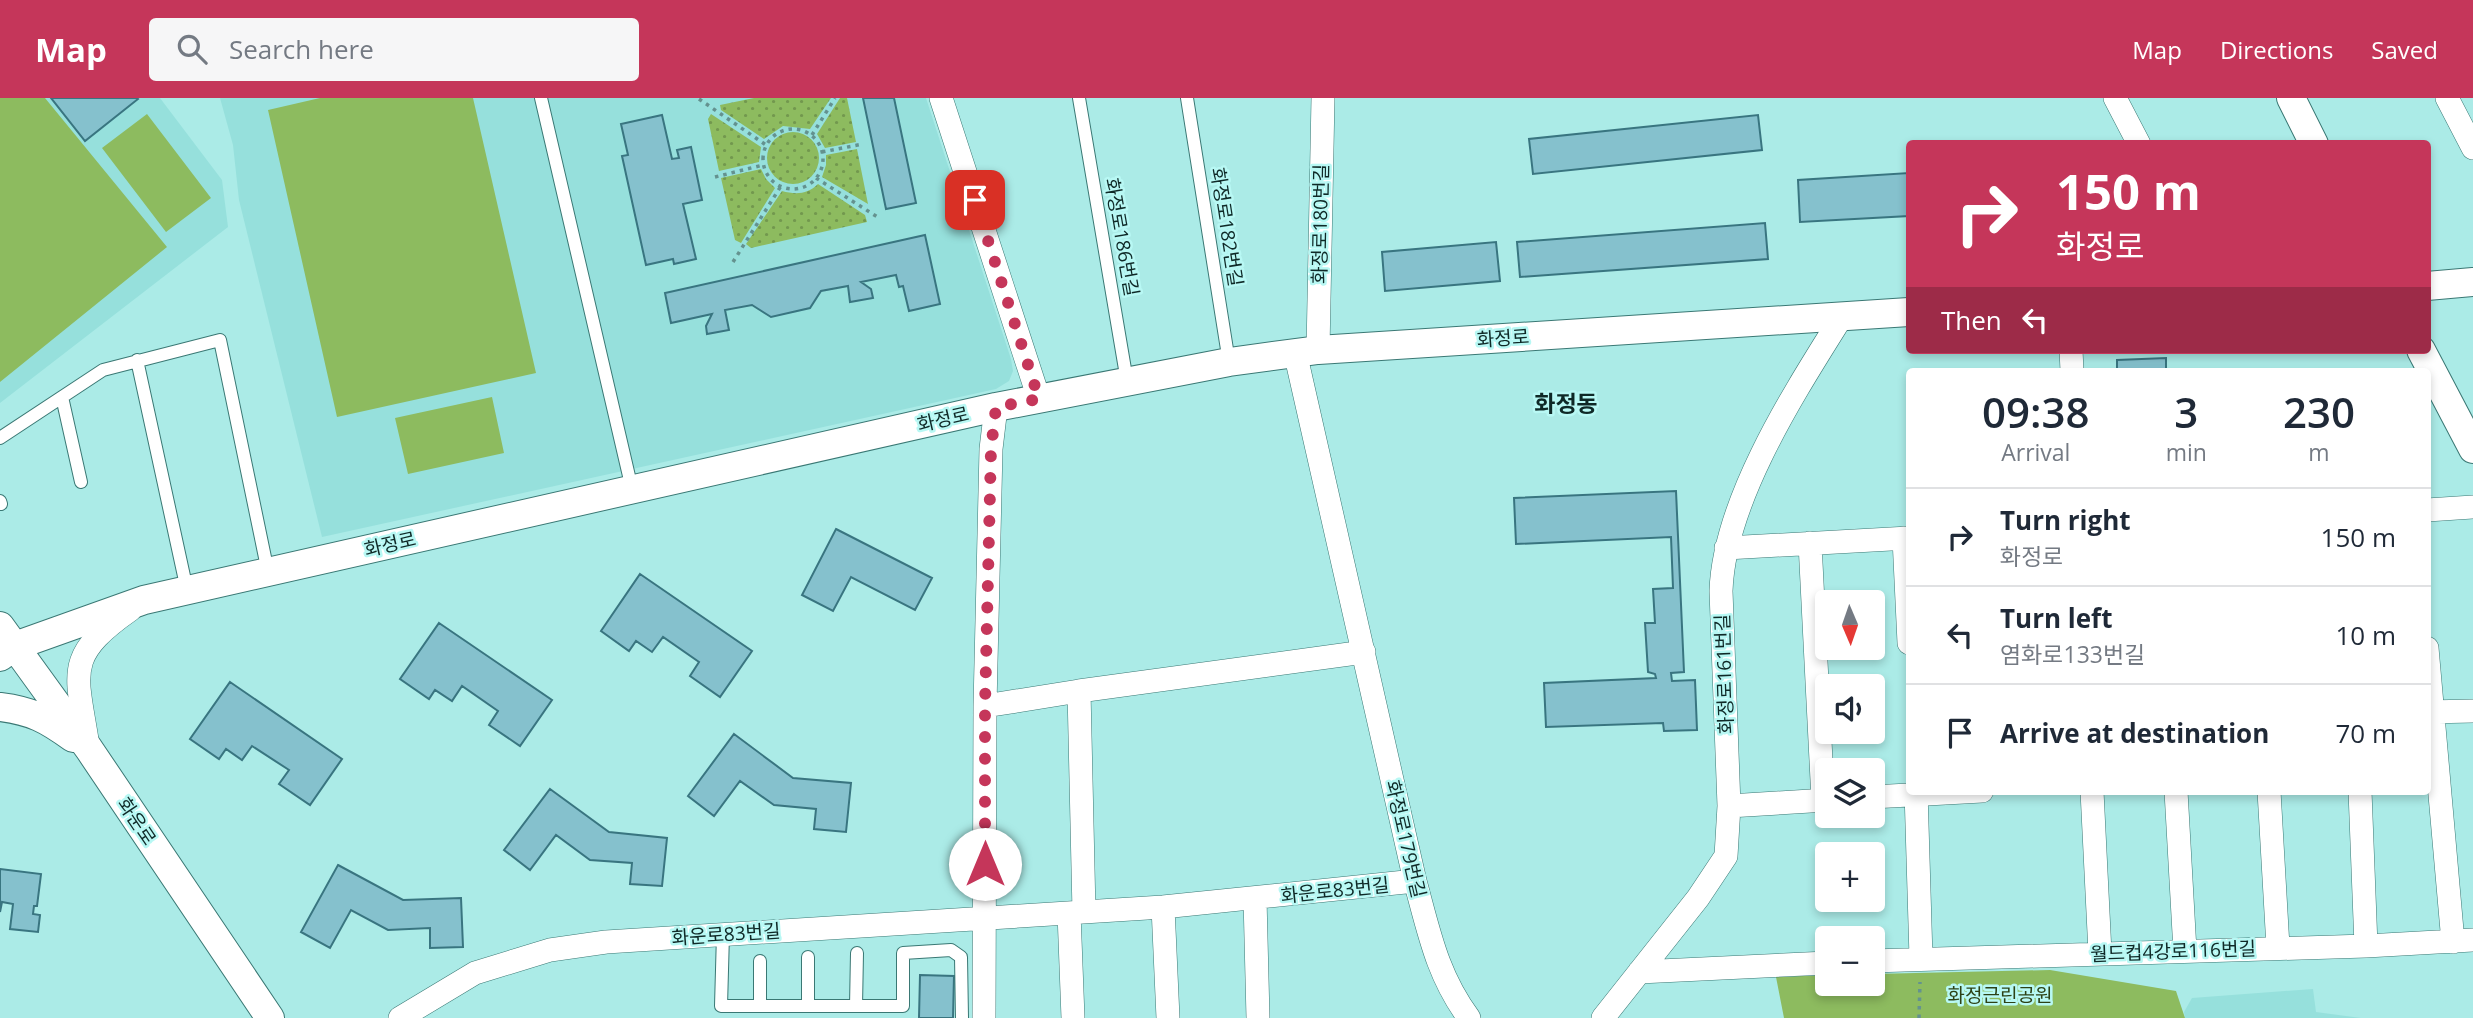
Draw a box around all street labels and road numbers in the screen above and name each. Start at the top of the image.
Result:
street label: 화정로180번길 [1306,164,1334,284]
street label: 화정로182번길 [1205,166,1249,288]
street label: 화정로186번길 [1099,176,1145,298]
street label: 화정로 [1476,323,1530,353]
street label: 화정로 [915,400,971,438]
street label: 화정로 [362,525,418,563]
street label: 화정로161번길 [1709,614,1739,734]
street label: 화정로179번길 [1380,778,1432,900]
street label: 화운로 [112,792,162,850]
street label: 화운로83번길 [1279,871,1391,909]
street label: 화운로83번길 [671,917,781,951]
street label: 월드컵4강로116번길 [2090,935,2256,967]

